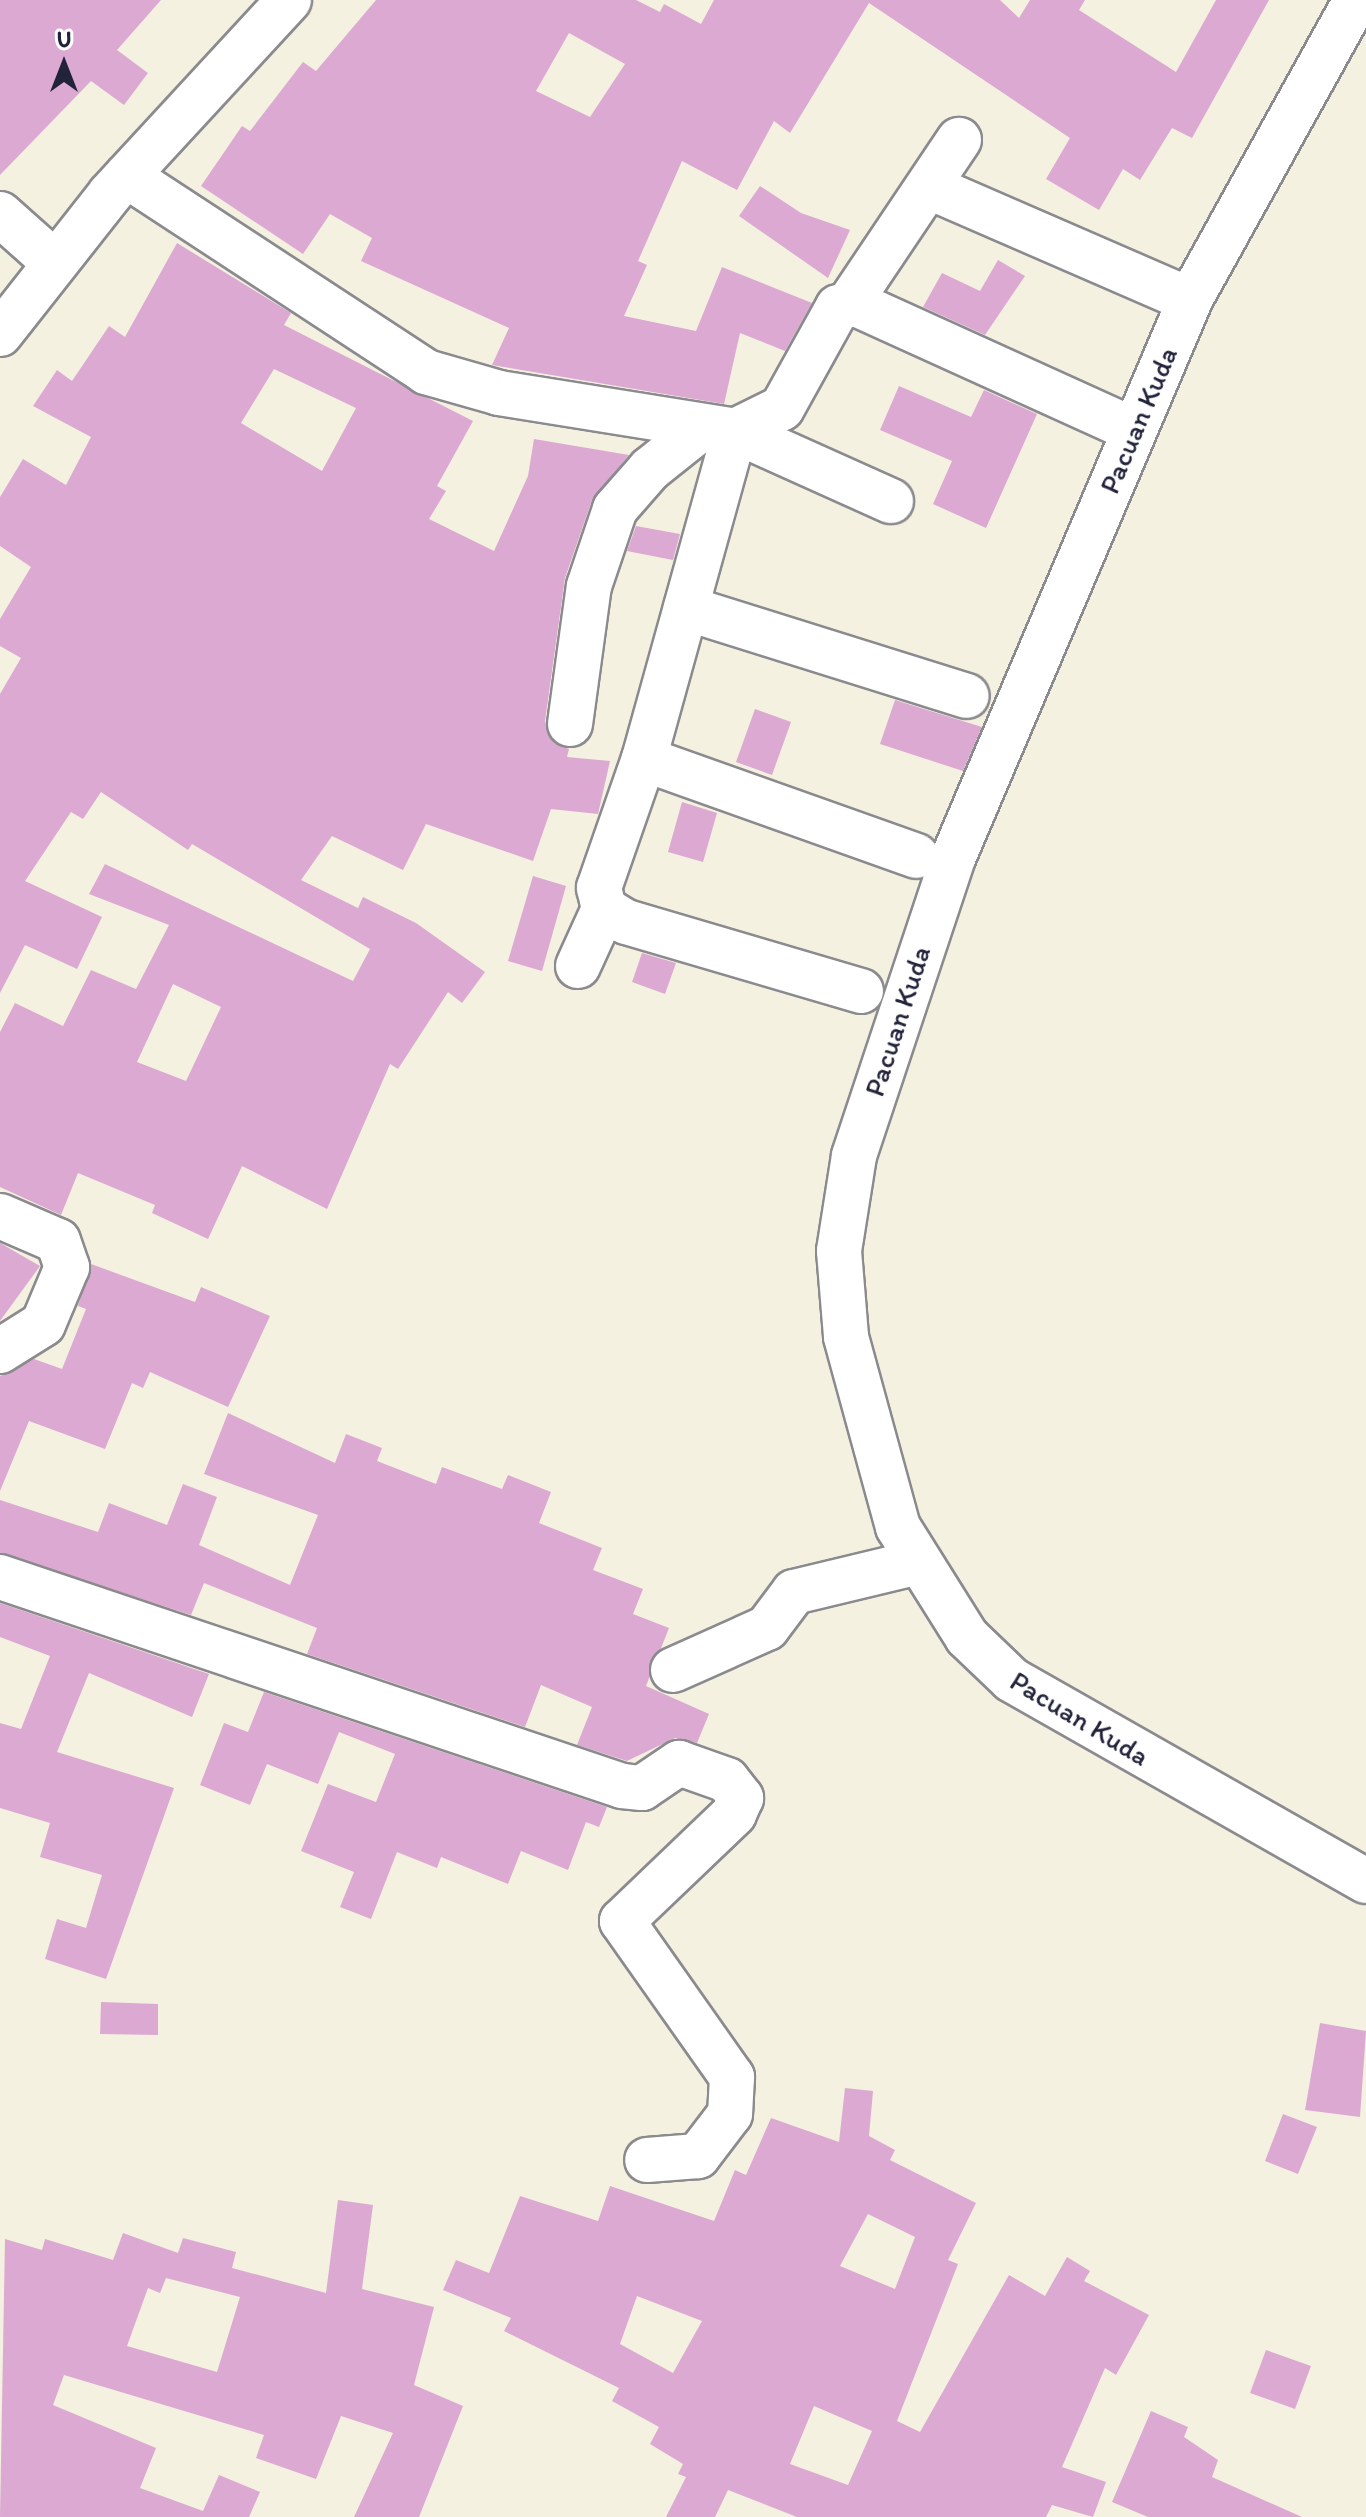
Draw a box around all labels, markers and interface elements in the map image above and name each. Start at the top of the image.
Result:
north arrow [24,24,104,104]
text: U [57,26,71,53]
street label: Pacuan Kuda [1092,342,1184,498]
street label: Pacuan Kuda [857,942,937,1100]
street label: Pacuan Kuda [1004,1663,1156,1773]

